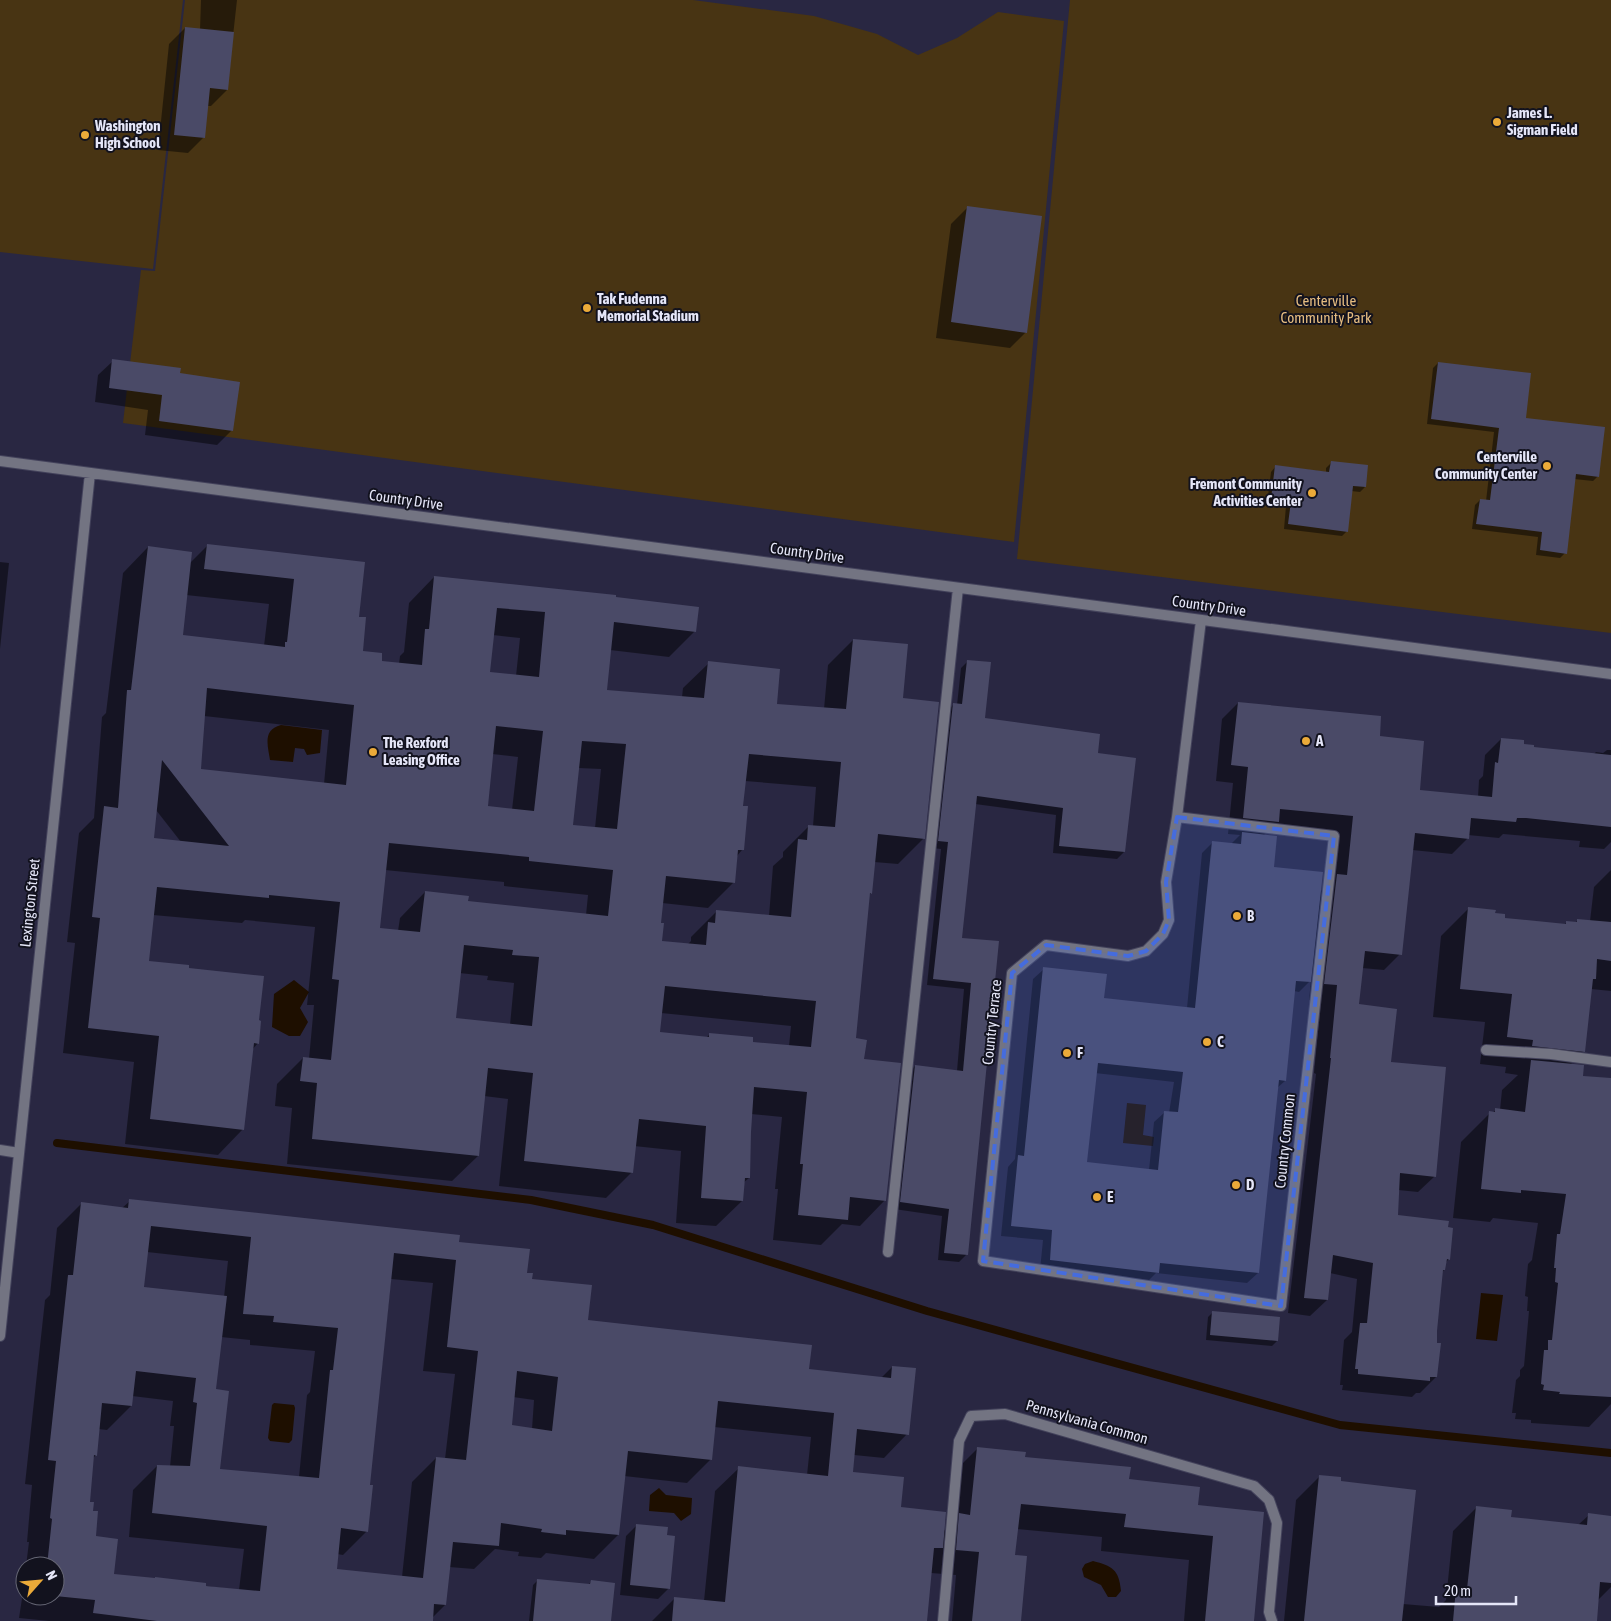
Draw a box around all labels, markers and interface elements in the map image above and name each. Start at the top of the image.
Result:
place label: James L. Sigman Field [1506,104,1578,138]
marker: James L. Sigman Field [1491,116,1503,128]
place label: Washington High School [94,117,161,151]
marker: Washington High School [79,129,91,141]
place label: Tak Fudenna Memorial Stadium [597,290,699,324]
park label: Centerville Community Park [1281,292,1372,326]
marker: Tak Fudenna Memorial Stadium [581,302,593,314]
place label: Centerville Community Center [1435,448,1538,482]
marker: Centerville Community Center [1541,460,1553,472]
place label: Fremont Community Activities Center [1190,475,1303,509]
street label: Country Drive [368,486,444,513]
marker: Fremont Community Activities Center [1306,487,1318,499]
street label: Country Drive [769,539,845,566]
street label: Country Drive [1171,592,1247,619]
place label: A [1315,732,1324,749]
place label: The Rexford Leasing Office [383,734,460,768]
marker: A [1300,735,1312,747]
marker: The Rexford Leasing Office [367,746,379,758]
street label: Lexington Street [16,858,43,948]
place label: B [1247,907,1255,924]
marker: B [1231,910,1243,922]
street label: Country Terrace [979,978,1004,1065]
place label: C [1217,1033,1224,1050]
marker: C [1201,1036,1213,1048]
place label: F [1077,1044,1083,1061]
marker: F [1061,1047,1073,1059]
street label: Country Common [1271,1093,1298,1189]
place label: D [1246,1176,1254,1193]
marker: D [1230,1179,1242,1191]
place label: E [1107,1188,1114,1205]
marker: E [1091,1191,1103,1203]
street label: Pennsylvania Common [1024,1396,1150,1447]
north arrow [15,1556,65,1606]
text: N [43,1568,61,1582]
scale bar [1436,1574,1516,1606]
text: 20 m [1444,1582,1471,1599]

